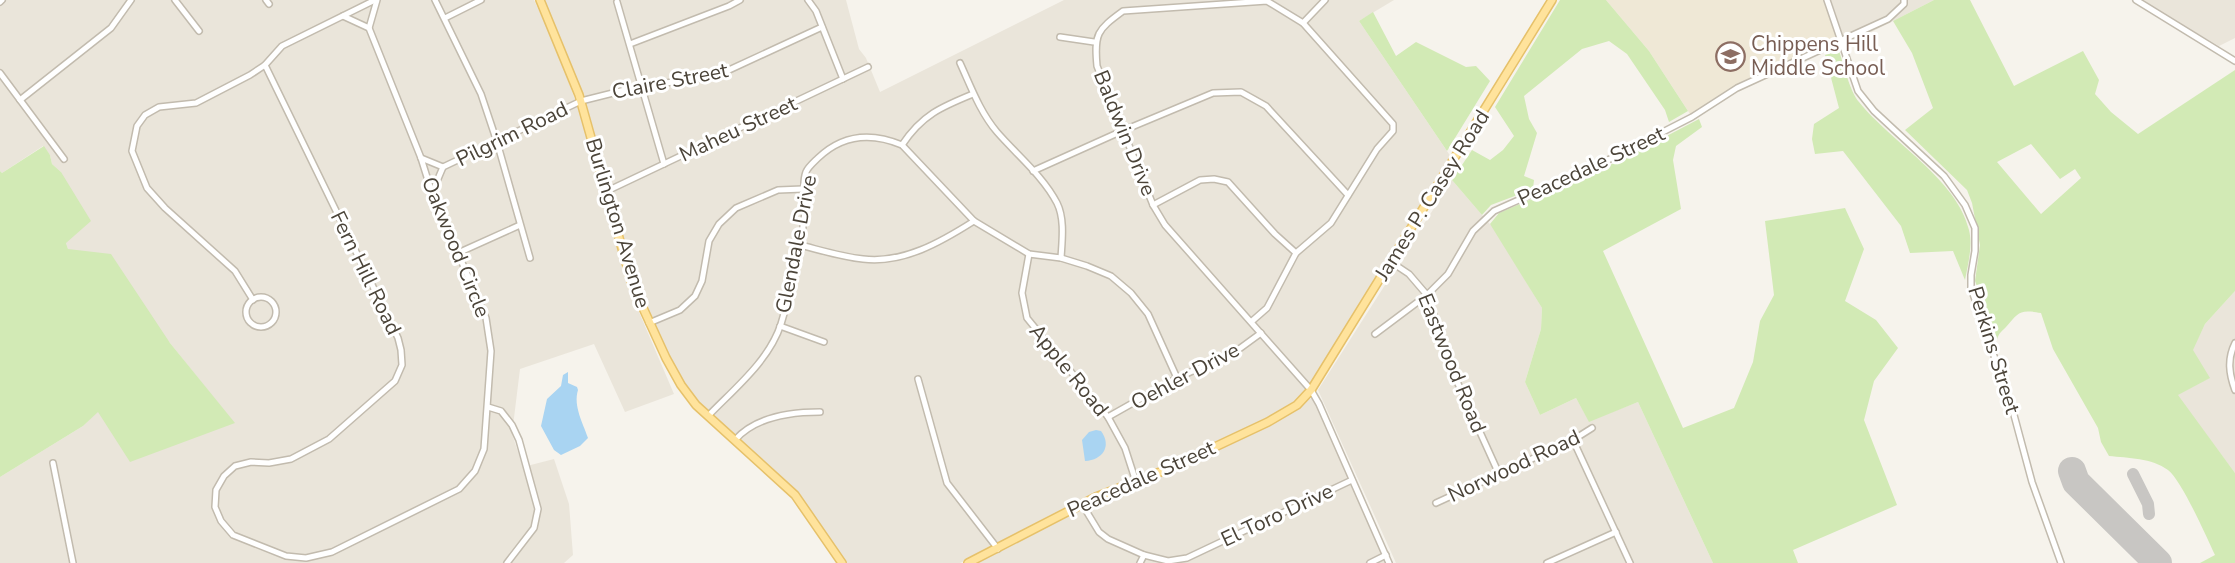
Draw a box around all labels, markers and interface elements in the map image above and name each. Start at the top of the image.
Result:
place label: Chippens Hill Middle School [1751,30,1886,82]
school or university icon: Chippens Hill Middle School [1714,40,1746,72]
street label: Claire Street [610,56,731,106]
street label: Baldwin Drive [1087,66,1163,200]
street label: Maheu Street [675,89,802,168]
street label: Pilgrim Road [451,95,573,173]
street label: James P. Casey Road [1368,104,1496,286]
street label: Peacedale Street [1513,119,1670,212]
street label: Burlington Avenue [579,134,657,312]
street label: Glendale Drive [769,172,823,316]
street label: Oakwood Circle [415,173,497,321]
street label: Fern Hill Road [324,206,408,340]
street label: Perkins Street [1961,283,2027,418]
street label: Eastwood Road [1411,289,1493,437]
street label: Apple Road [1023,318,1115,422]
street label: Oehler Drive [1126,336,1244,416]
street label: Norwood Road [1443,423,1585,509]
street label: Peacedale Street [1063,434,1220,524]
street label: El Toro Drive [1216,477,1338,553]

